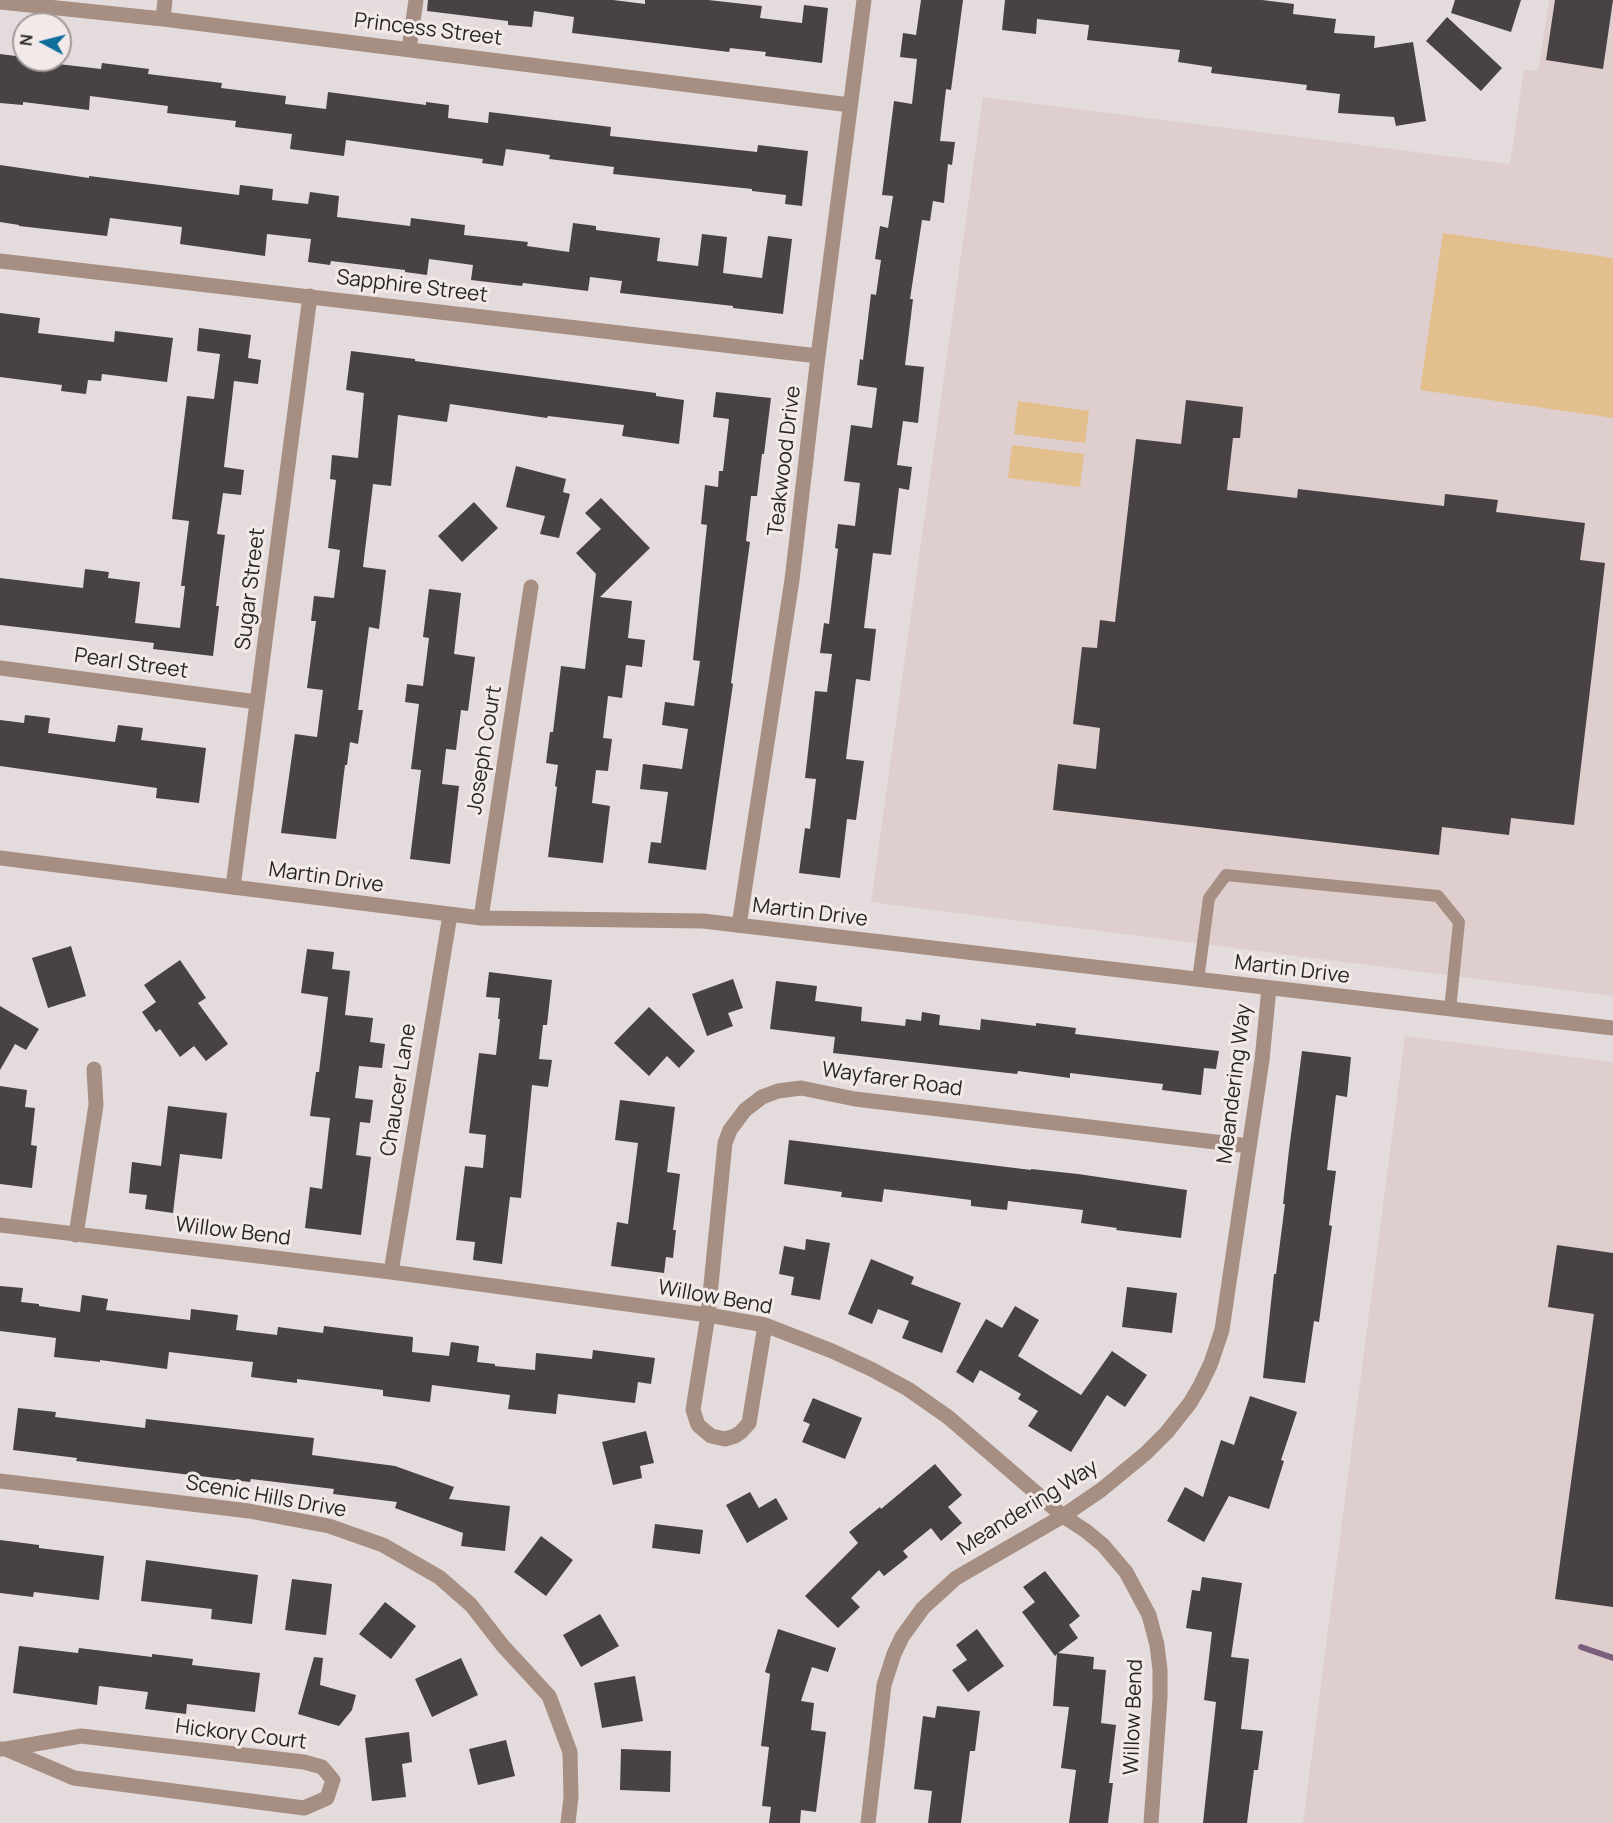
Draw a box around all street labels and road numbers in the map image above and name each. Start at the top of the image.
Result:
street label: Princess Street [352,8,504,52]
street label: Sapphire Street [335,265,489,309]
street label: Teakwood Drive [763,384,807,538]
street label: Sugar Street [231,526,271,652]
street label: Pearl Street [72,644,190,684]
street label: Joseph Court [462,684,508,816]
street label: Martin Drive [267,857,385,899]
street label: Martin Drive [751,893,869,933]
street label: Martin Drive [1233,950,1351,990]
street label: Meandering Way [1213,1003,1257,1165]
street label: Chaucer Lane [376,1022,422,1158]
street label: Wayfarer Road [820,1058,964,1102]
street label: Willow Bend [174,1212,292,1252]
street label: Willow Bend [656,1276,774,1320]
street label: Meandering Way [953,1455,1103,1561]
street label: Scenic Hills Drive [184,1470,348,1524]
street label: Willow Bend [1119,1659,1149,1775]
street label: Hickory Court [174,1714,308,1756]

